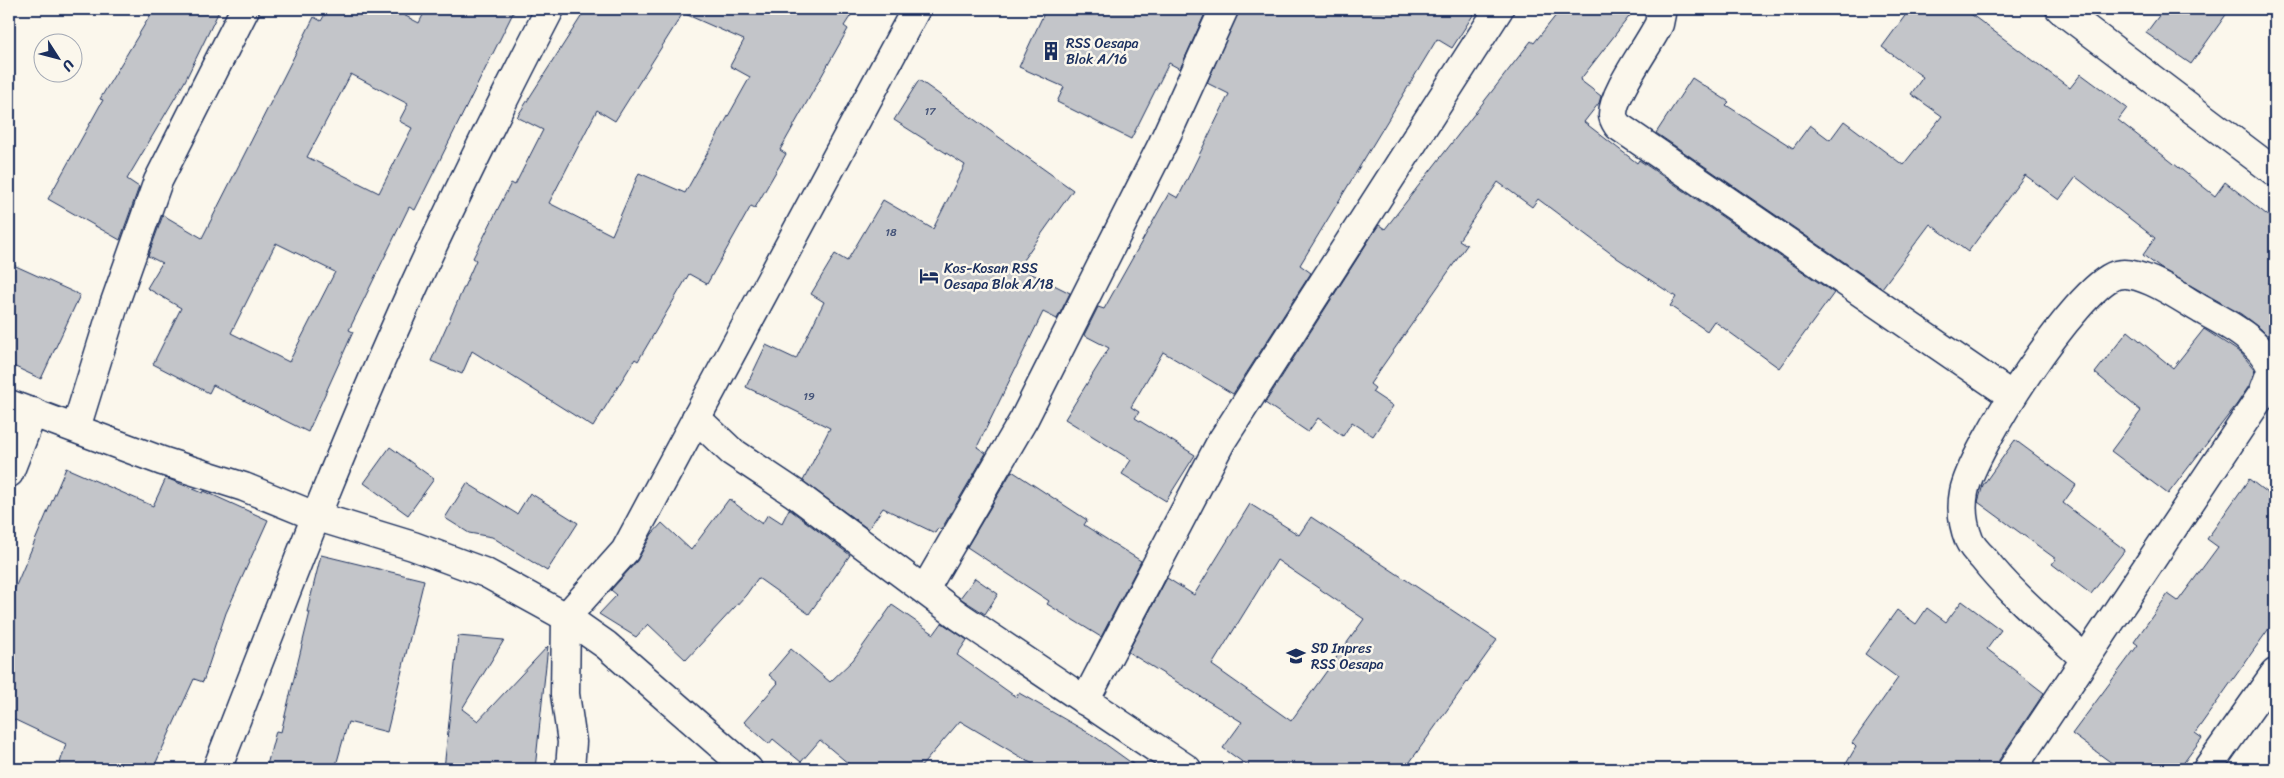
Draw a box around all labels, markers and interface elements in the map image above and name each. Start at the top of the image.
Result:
place label: RSS Oesapa Blok A/16 [1066,31,1139,72]
north arrow [32,32,82,82]
building icon: RSS Oesapa Blok A/16 [1040,40,1062,62]
text: U [55,54,81,77]
house number: 17 [925,102,936,121]
house number: 18 [885,223,897,242]
place label: Kos-Kosan RSS Oesapa Blok A/18 [944,256,1054,297]
hotel icon: Kos-Kosan RSS Oesapa Blok A/18 [918,265,940,287]
house number: 19 [803,387,815,406]
place label: SD Inpres RSS Oesapa [1311,636,1384,677]
school or university icon: SD Inpres RSS Oesapa [1285,645,1307,667]

